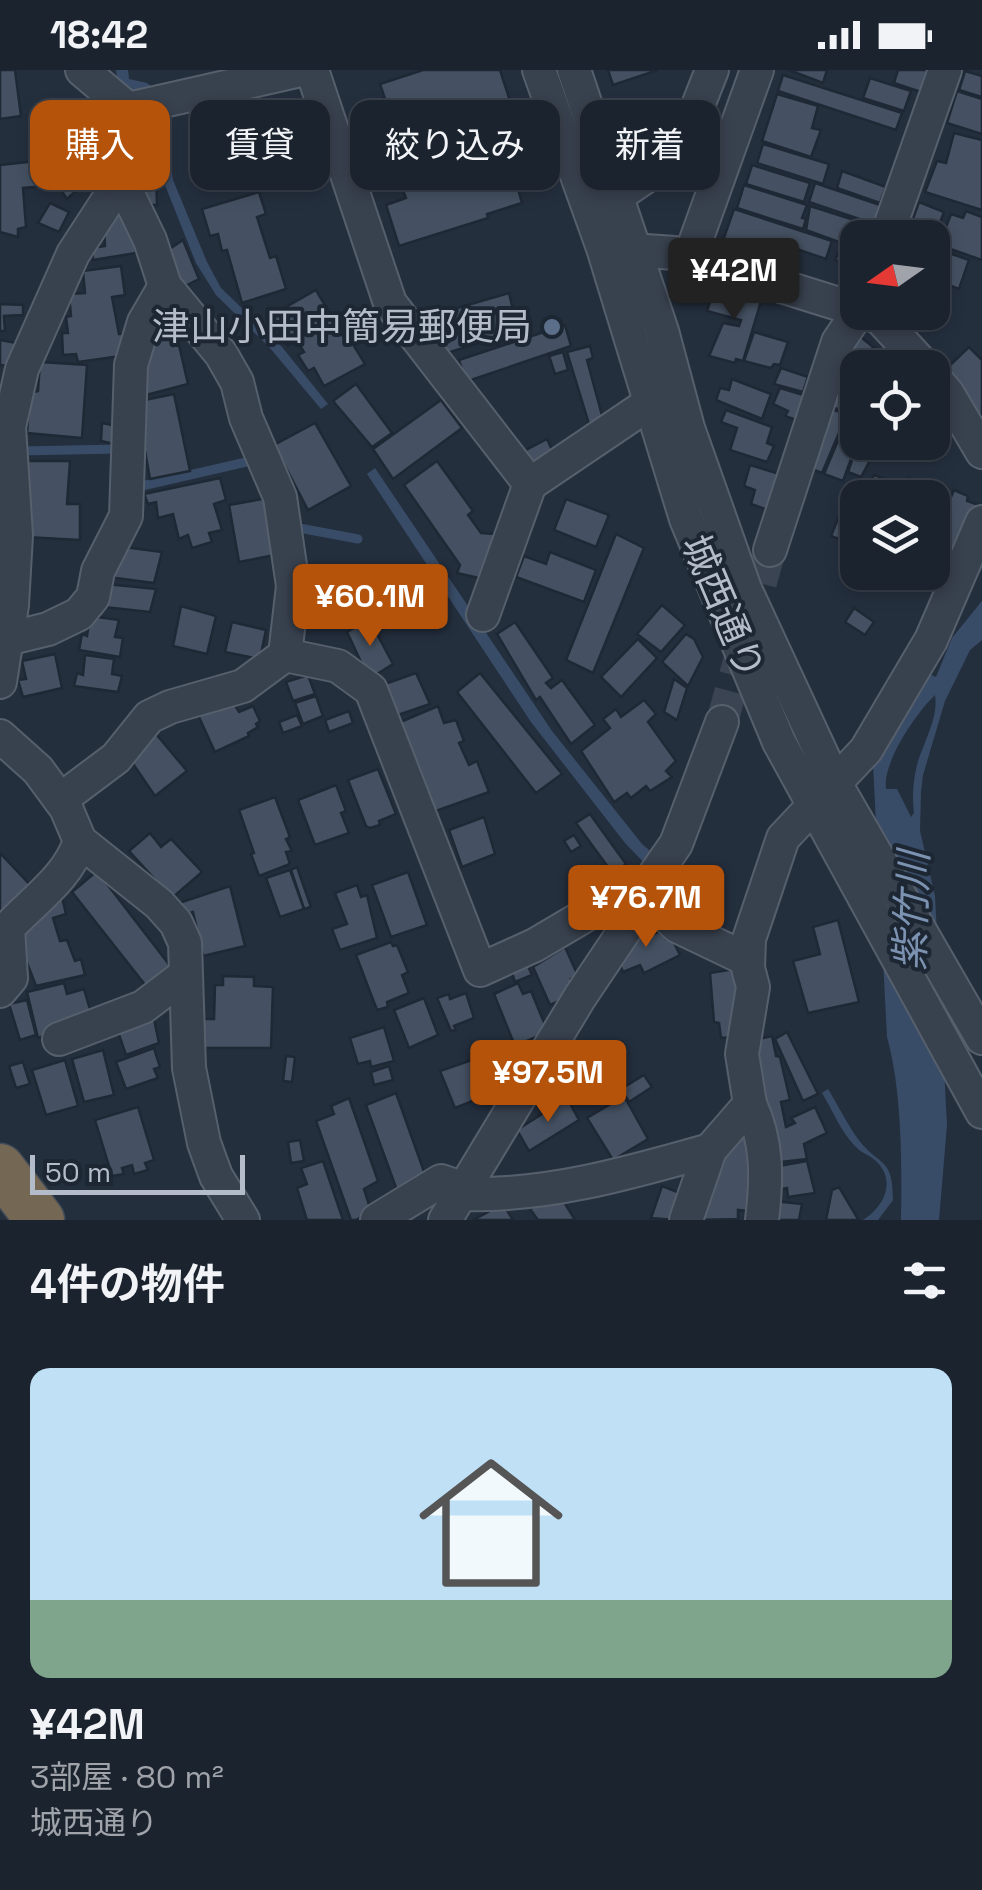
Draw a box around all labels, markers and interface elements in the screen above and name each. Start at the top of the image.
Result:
text: 18:42 [50,11,148,59]
chip: 購入 [30,100,170,190]
chip: 賃貸 [190,100,330,190]
chip: 絞り込み [350,100,560,190]
chip: 新着 [580,100,720,190]
north arrow [840,220,950,330]
map controls [840,220,950,590]
pin: ¥42M [675,238,793,323]
text: ¥42M [690,250,778,290]
place label: 津山小田中簡易郵便局 [152,303,532,351]
marker: 津山小田中簡易郵便局 [541,316,563,338]
button: locate [840,350,950,460]
button: layers [840,480,950,590]
street label: 城西通り [671,528,775,686]
pin: ¥60.1M [289,564,451,649]
text: ¥60.1M [315,576,425,616]
water label: 紫竹川 [884,846,940,972]
pin: ¥76.7M [565,865,727,950]
text: ¥76.7M [590,877,702,917]
pin: ¥97.5M [467,1040,629,1125]
text: ¥97.5M [492,1052,604,1092]
scale bar [30,1150,245,1194]
text: 50 m [45,1154,111,1190]
icon: filters [897,1253,952,1308]
text: 4件の物件 [30,1258,225,1311]
icon: home [401,1433,581,1613]
text: ¥42M [30,1698,145,1751]
text: 3部屋 · 80 m² [30,1757,224,1797]
text: 城西通り [30,1803,158,1843]

